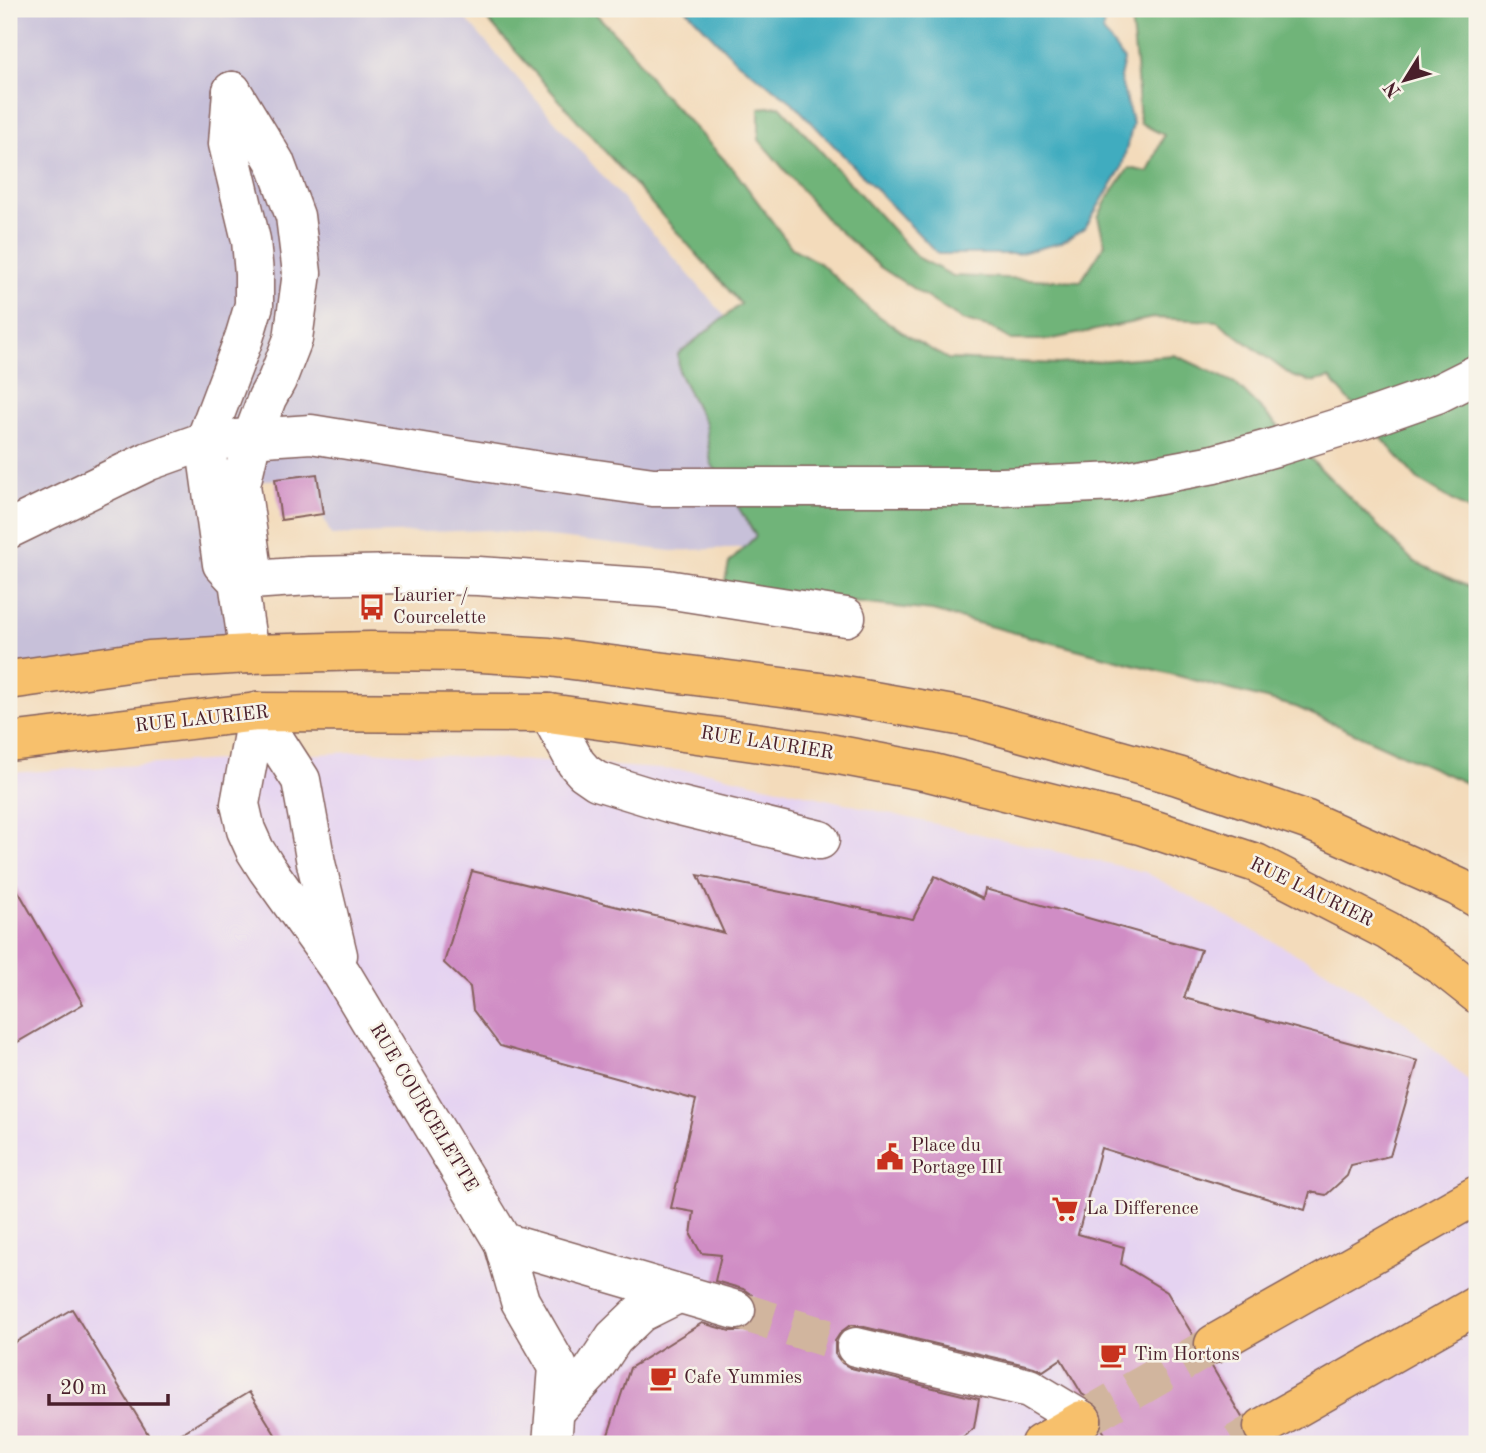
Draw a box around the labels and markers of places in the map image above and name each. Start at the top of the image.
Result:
place label: Laurier / Courcelette [393,587,486,628]
bus stop icon: Laurier / Courcelette [357,592,387,622]
place label: Place du Portage III [911,1137,1003,1178]
public building icon: Place du Portage III [875,1142,905,1172]
supermarket icon: La Difference [1050,1194,1080,1224]
place label: La Difference [1086,1200,1198,1219]
cafe icon: Tim Hortons [1098,1340,1128,1370]
place label: Tim Hortons [1134,1346,1240,1365]
cafe icon: Cafe Yummies [648,1363,678,1393]
place label: Cafe Yummies [684,1369,802,1388]

